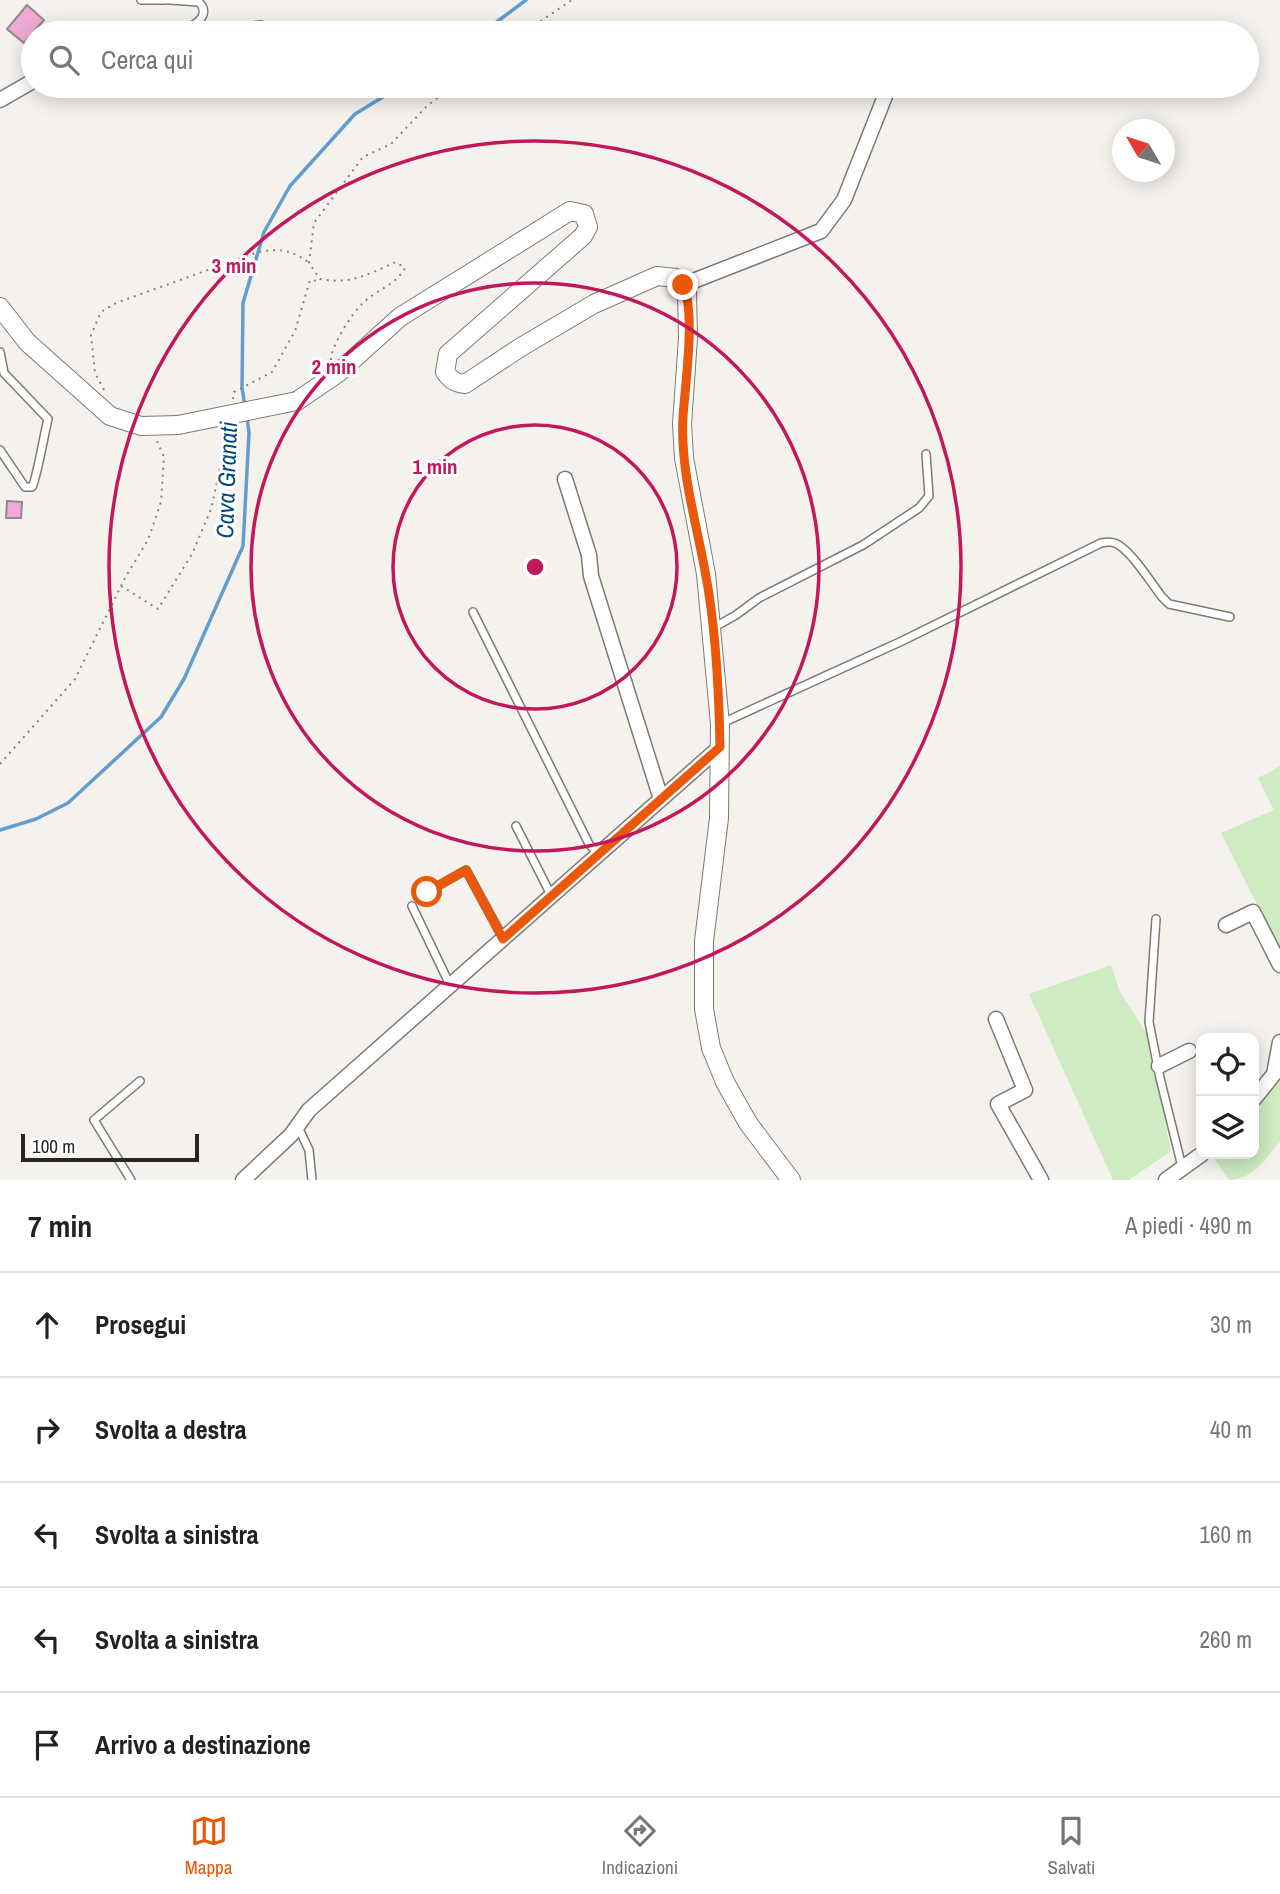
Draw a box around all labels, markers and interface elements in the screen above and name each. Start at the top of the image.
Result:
search box [21,21,1259,98]
icon: search [45,41,83,79]
text: Cerca qui [101,42,193,77]
north arrow [1112,119,1175,182]
text: 3 min [212,251,256,280]
route end [667,269,698,300]
text: 2 min [312,352,356,381]
water label: Cava Granati [208,420,244,539]
text: 1 min [413,452,457,481]
centre of rings [523,555,547,579]
route start [411,876,442,907]
map controls [1196,1033,1259,1159]
button: locate [1196,1033,1259,1096]
button: layers [1196,1096,1259,1159]
scale bar [21,1131,200,1163]
text: 100 m [32,1133,75,1159]
text: 7 min [28,1206,92,1246]
text: A piedi · 490 m [1125,1210,1252,1241]
icon: ahead [28,1306,66,1344]
text: Prosegui [95,1307,186,1342]
text: 30 m [1210,1309,1252,1340]
icon: right [28,1411,66,1449]
text: Svolta a destra [95,1412,247,1447]
text: 40 m [1210,1414,1252,1445]
icon: left [28,1516,66,1554]
text: Svolta a sinistra [95,1517,259,1552]
text: 160 m [1200,1519,1252,1550]
icon: left [28,1621,66,1659]
text: Svolta a sinistra [95,1622,259,1657]
text: 260 m [1200,1624,1252,1655]
icon: arrive [28,1726,66,1764]
text: Arrivo a destinazione [95,1727,311,1762]
tab: Mappa [185,1812,232,1880]
tab: Indicazioni [602,1812,678,1880]
tab: Salvati [1048,1812,1095,1880]

